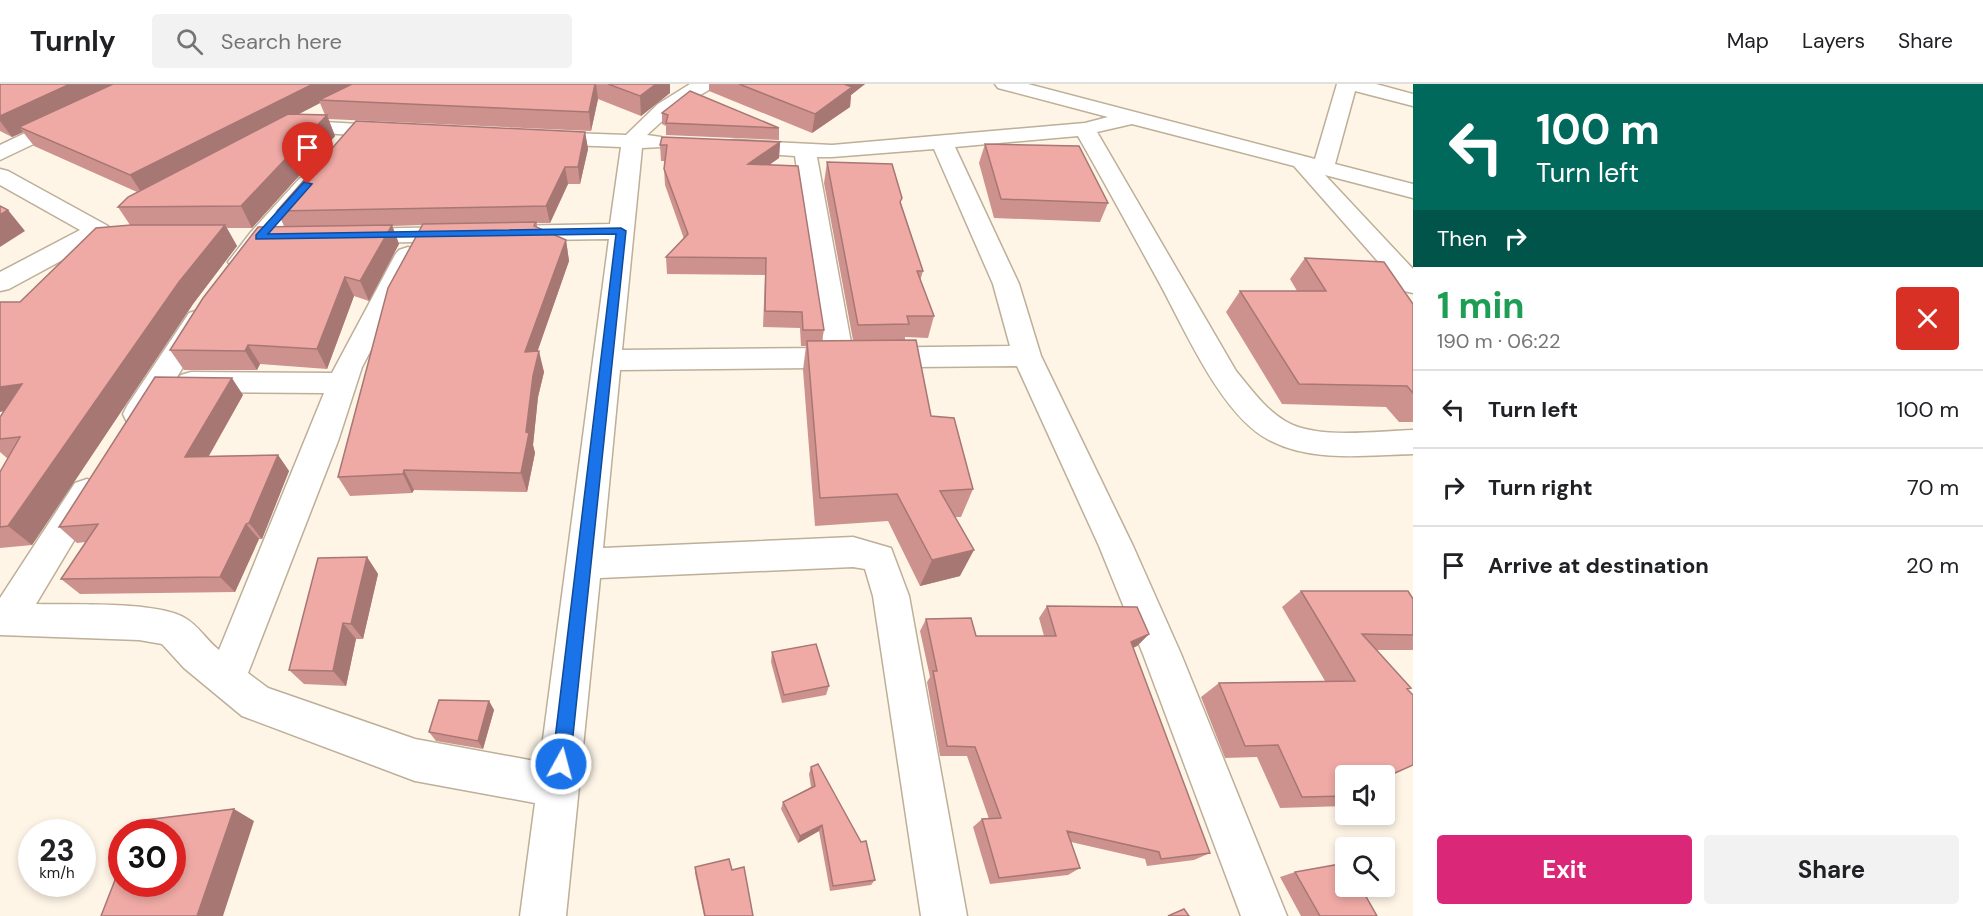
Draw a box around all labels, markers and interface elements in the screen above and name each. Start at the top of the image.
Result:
search box [152,14,572,68]
text: Turnly [30,23,116,60]
icon: search [173,25,206,58]
text: Search here [221,27,342,56]
text: Map [1727,27,1769,55]
text: Layers [1802,27,1865,55]
text: Share [1898,27,1953,55]
text: 100 m [1536,102,1660,157]
icon: left [1437,108,1515,186]
pin [282,122,333,184]
icon: arrive [291,131,324,164]
text: Turn left [1536,155,1639,190]
icon: right [1499,222,1532,255]
text: Then [1437,224,1487,253]
text: 1 min [1437,282,1525,329]
button: close [1896,287,1959,350]
text: 190 m · 06:22 [1437,328,1561,354]
icon: left [1437,393,1470,426]
text: Turn left [1488,395,1578,424]
text: 100 m [1897,395,1959,424]
icon: right [1437,471,1470,504]
text: Turn right [1488,473,1593,502]
text: 70 m [1907,473,1959,502]
icon: arrive [1437,549,1470,582]
text: Arrive at destination [1488,551,1709,580]
text: 20 m [1906,551,1959,580]
position arrow [529,732,593,796]
map controls [1335,765,1395,897]
button: sound [1335,765,1395,825]
speed limit sign: 30 [108,819,186,897]
text: 23 [39,831,75,870]
button: Exit [1437,835,1692,904]
button: Share [1704,835,1959,904]
button: search [1335,837,1395,897]
text: km/h [39,863,75,883]

